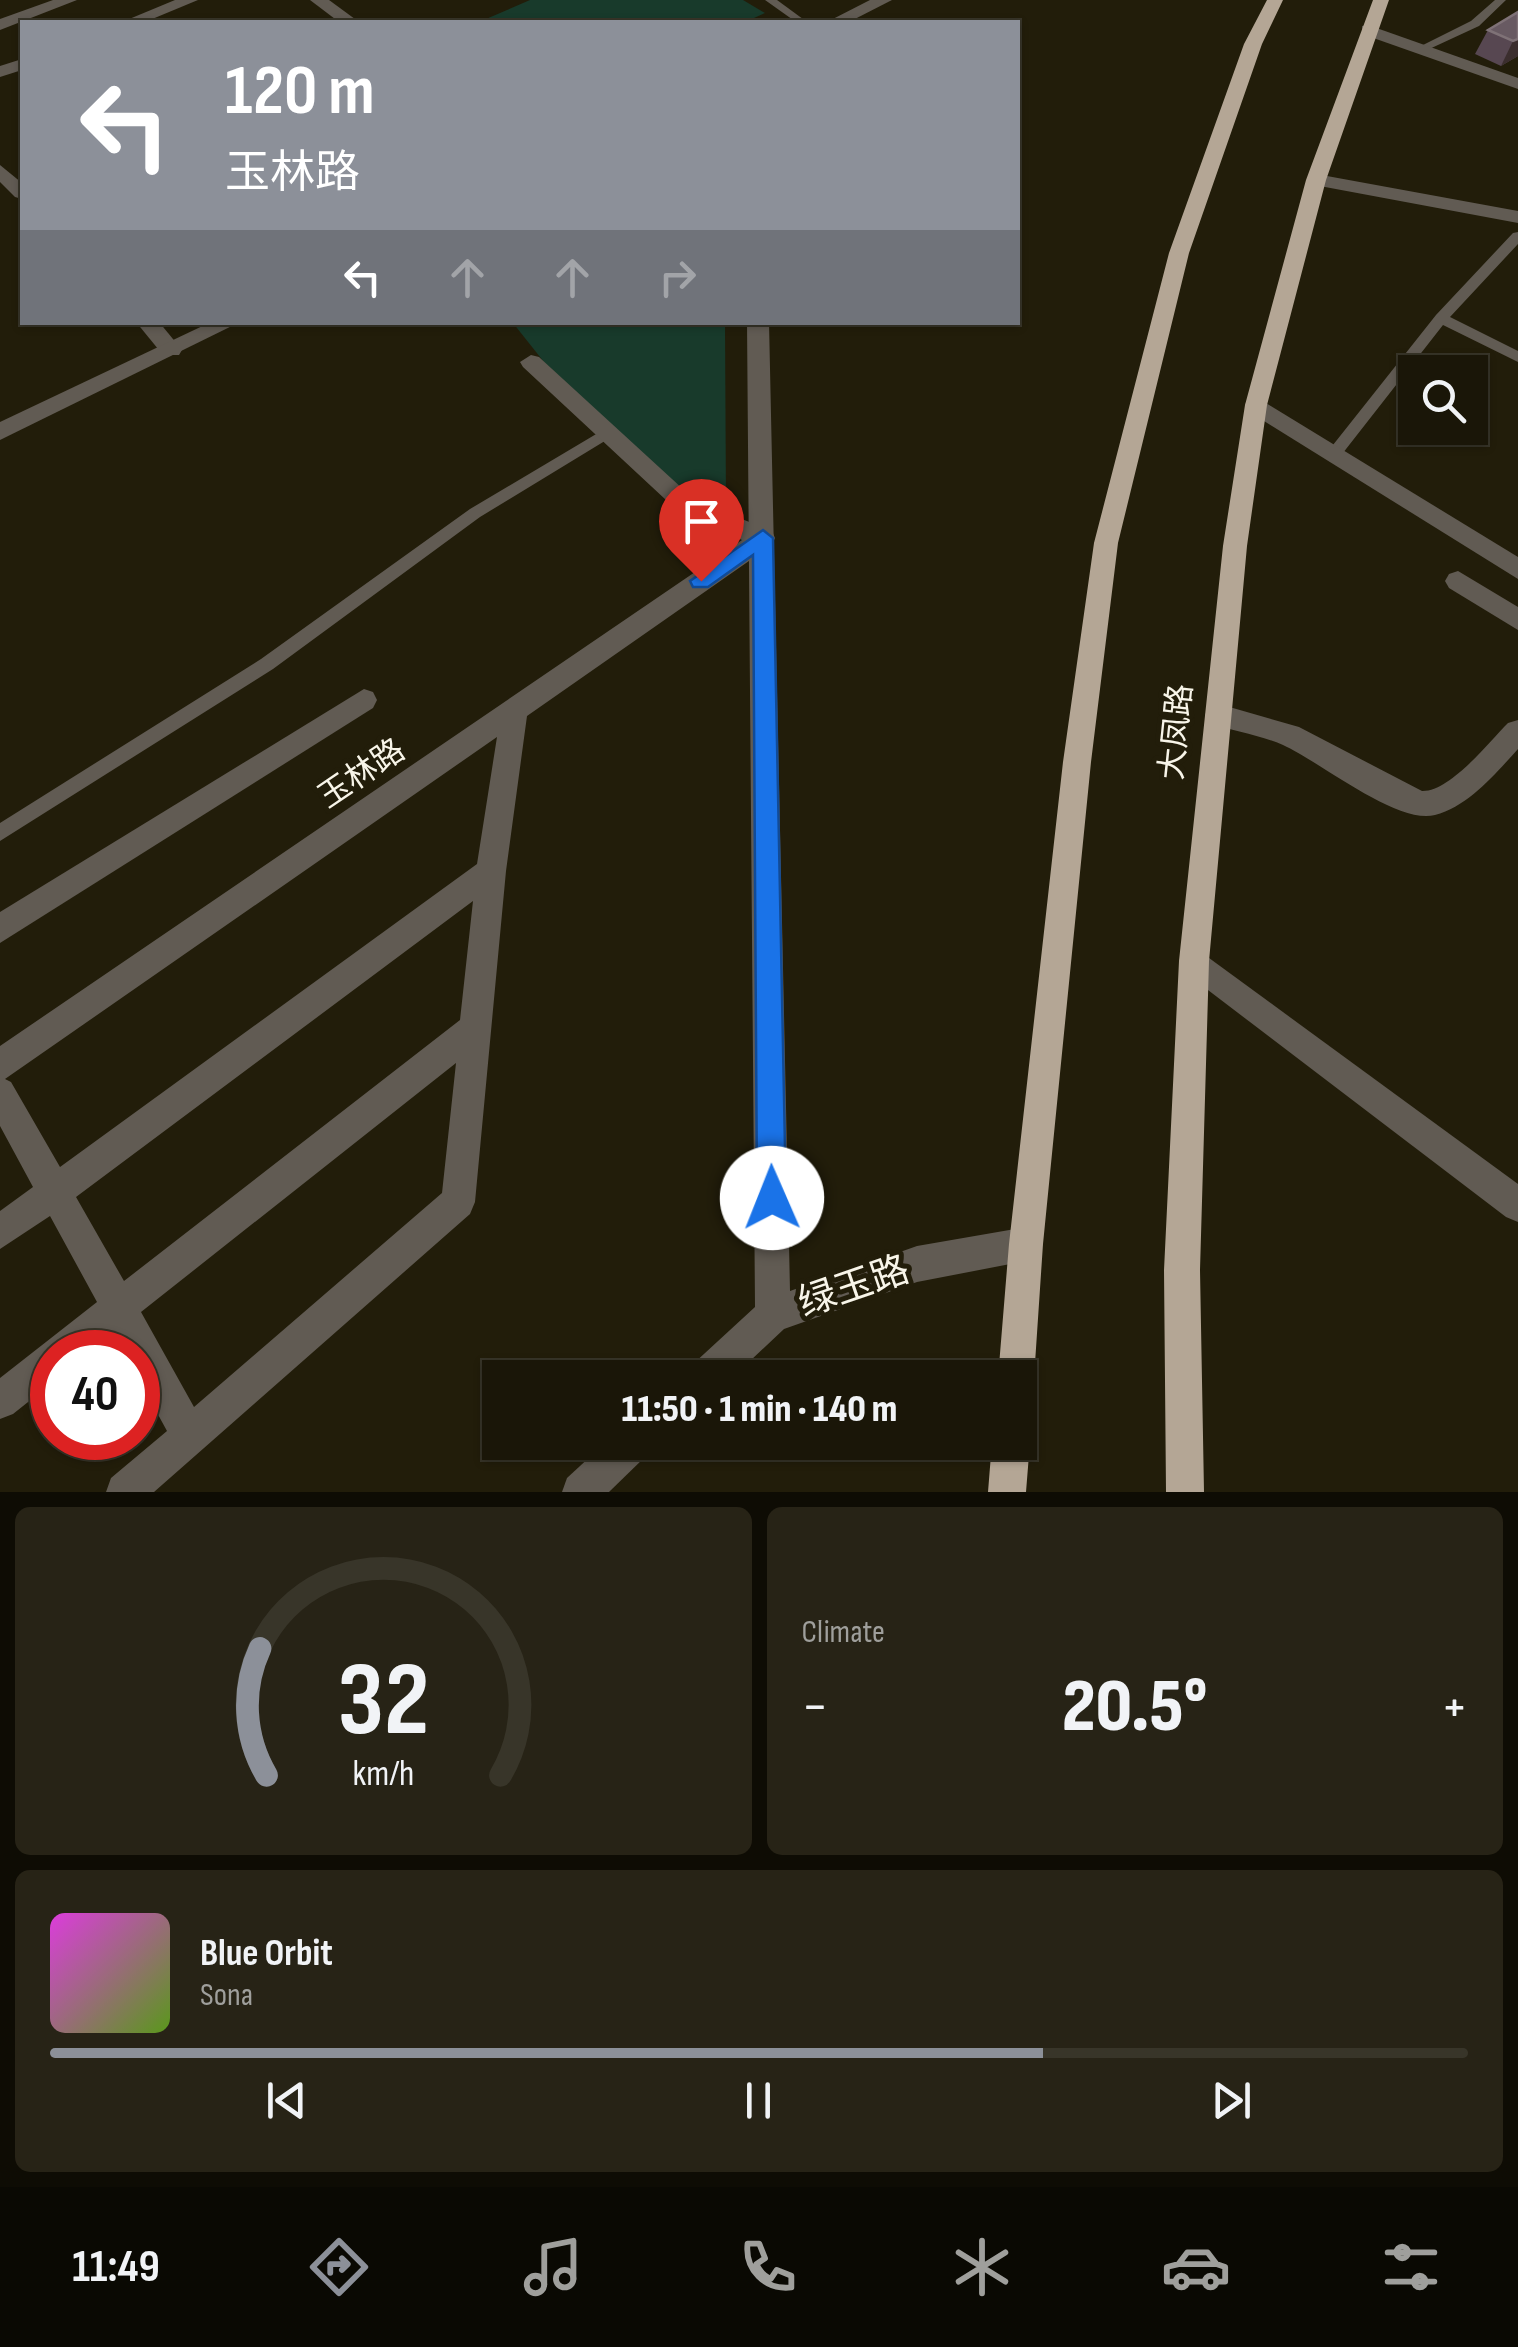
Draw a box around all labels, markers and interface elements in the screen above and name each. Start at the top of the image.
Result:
text: 120 m [225,50,375,134]
icon: left [60,60,190,190]
text: 玉林路 [225,146,360,201]
icon: left [335,250,390,305]
icon: ahead [440,250,495,305]
icon: ahead [545,250,600,305]
icon: right [650,250,705,305]
map controls [1398,355,1488,445]
button: search [1398,355,1488,445]
pin [659,479,744,582]
icon: arrive [674,494,729,549]
street label: 大凤路 [1153,682,1201,782]
street label: 玉林路 [311,731,413,817]
position arrow [720,1146,824,1250]
street label: 绿玉路 [793,1247,915,1327]
speed limit sign: 40 [30,1330,160,1460]
text: 11:50 · 1 min · 140 m [622,1387,897,1432]
text: Climate [802,1613,885,1652]
text: 32 [337,1639,429,1764]
text: 20.5° [1062,1662,1208,1753]
text: − [802,1674,828,1741]
text: + [1441,1674,1468,1741]
text: km/h [352,1753,414,1796]
text: Blue Orbit [200,1931,333,1976]
text: Sona [200,1976,253,2015]
icon: previous [259,2073,314,2128]
icon: pause [731,2073,786,2128]
icon: next [1204,2073,1259,2128]
icon: directions [304,2232,374,2302]
icon: music [518,2232,588,2302]
icon: phone [733,2232,803,2302]
icon: climate [947,2232,1017,2302]
icon: car [1161,2232,1231,2302]
icon: filters [1376,2232,1446,2302]
text: 11:49 [72,2240,160,2295]

